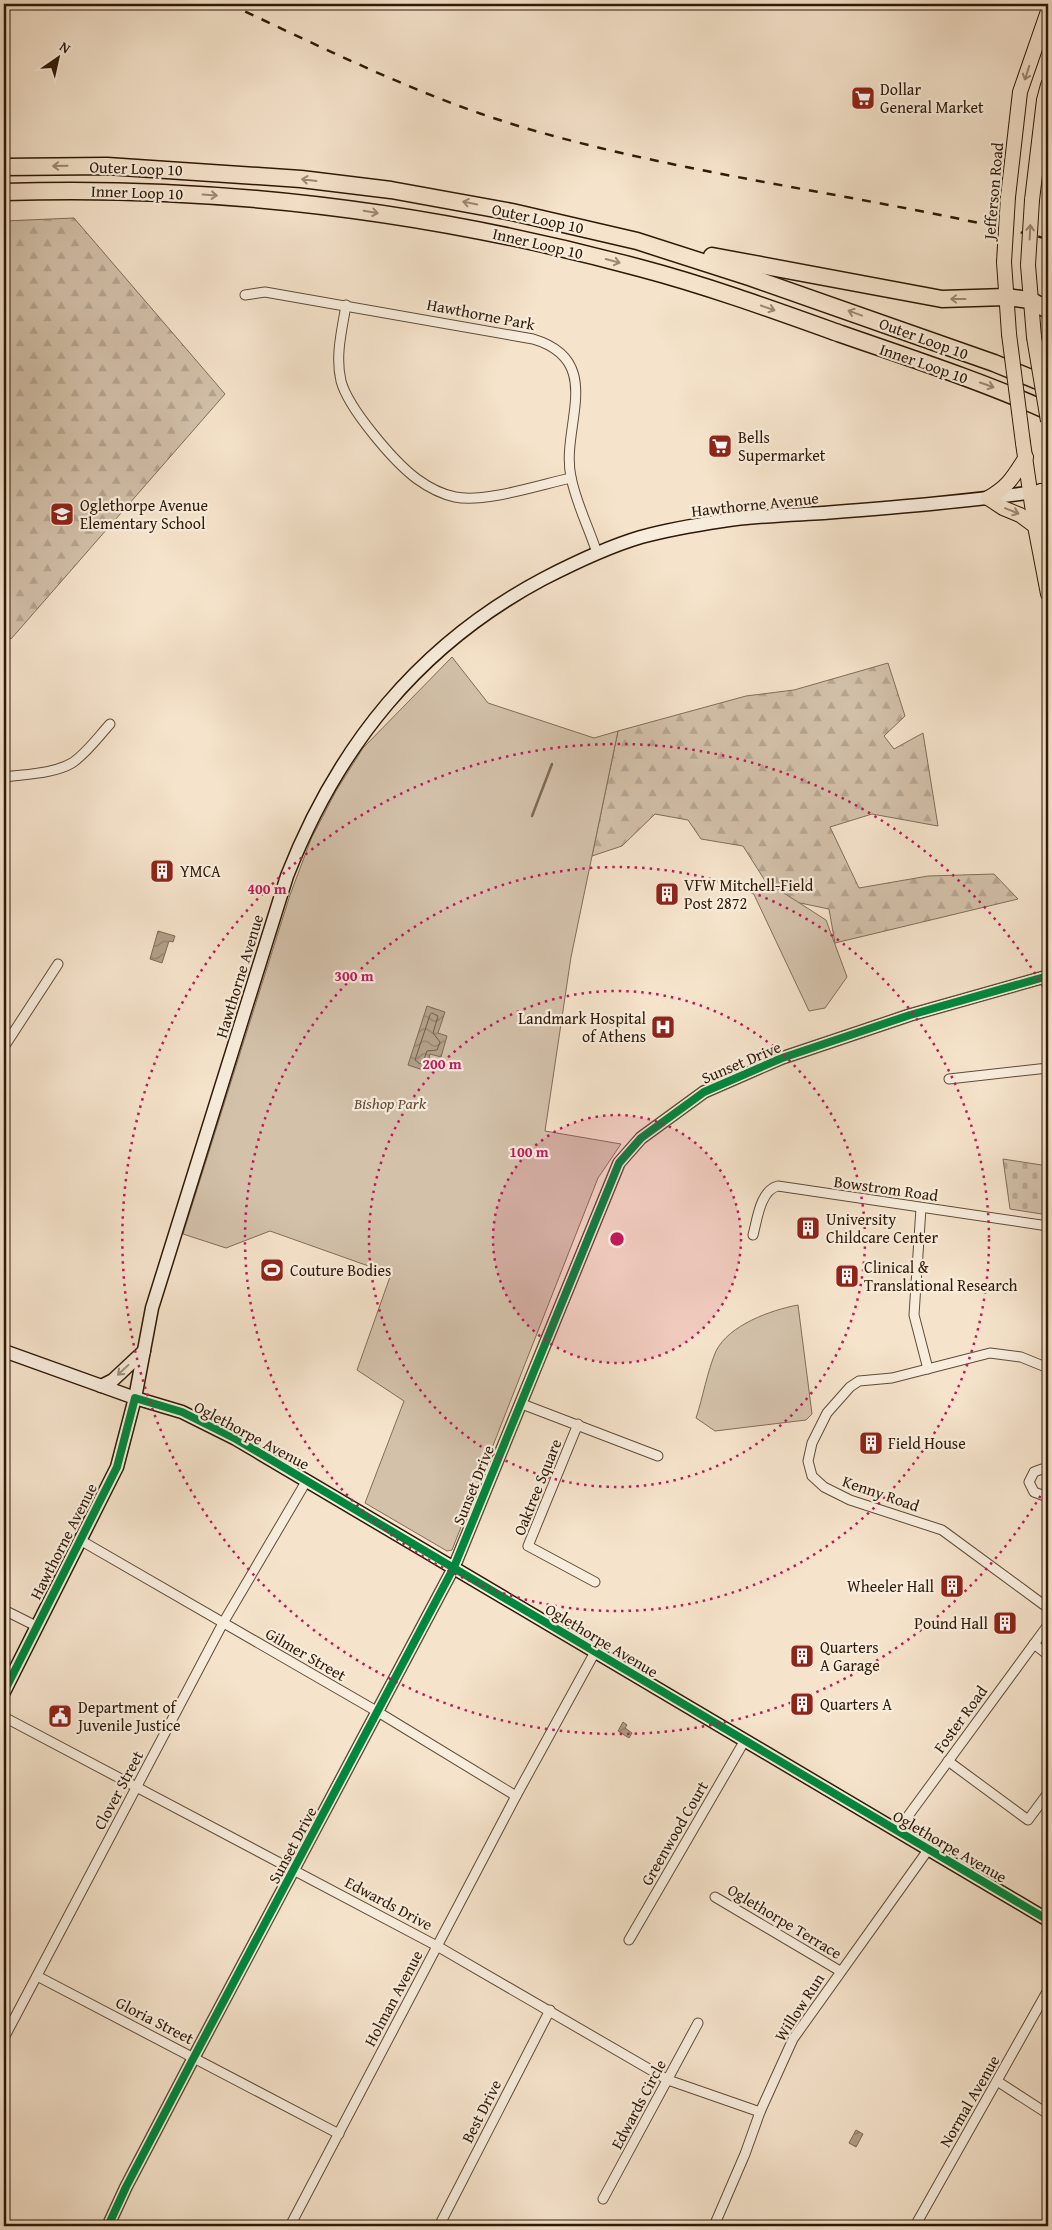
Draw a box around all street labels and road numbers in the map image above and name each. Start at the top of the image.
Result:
street label: Jefferson Road [977,141,1009,243]
street label: Outer Loop 10 [89,154,183,182]
street label: Inner Loop 10 [91,178,184,206]
street label: Outer Loop 10 [490,197,586,240]
street label: Inner Loop 10 [490,221,586,265]
street label: Hawthorne Park [425,292,538,336]
street label: Outer Loop 10 [876,311,972,365]
street label: Inner Loop 10 [877,337,972,389]
street label: Hawthorne Avenue [690,485,820,523]
street label: Hawthorne Avenue [209,911,269,1041]
street label: Sunset Drive [697,1034,785,1090]
street label: Bowstrom Road [832,1169,940,1207]
street label: Oglethorpe Avenue [190,1394,314,1476]
street label: Oaktree Square [507,1435,567,1539]
street label: Sunset Drive [446,1441,500,1529]
street label: Kenny Road [839,1469,923,1518]
street label: Hawthorne Avenue [23,1479,103,1603]
street label: Oglethorpe Avenue [541,1597,663,1683]
street label: Gilmer Street [261,1621,351,1687]
street label: Foster Road [927,1680,993,1758]
street label: Clover Street [87,1746,149,1834]
street label: Greenwood Court [634,1776,714,1890]
street label: Sunset Drive [262,1802,322,1888]
street label: Oglethorpe Avenue [889,1804,1011,1888]
street label: Edwards Drive [341,1870,437,1936]
street label: Oglethorpe Terrace [723,1877,847,1965]
street label: Holman Avenue [358,1946,428,2050]
street label: Willow Run [768,1968,830,2046]
street label: Gloria Street [112,1990,199,2050]
street label: Normal Avenue [933,2050,1005,2152]
street label: Edwards Circle [604,2055,672,2153]
street label: Best Drive [455,2075,507,2147]

